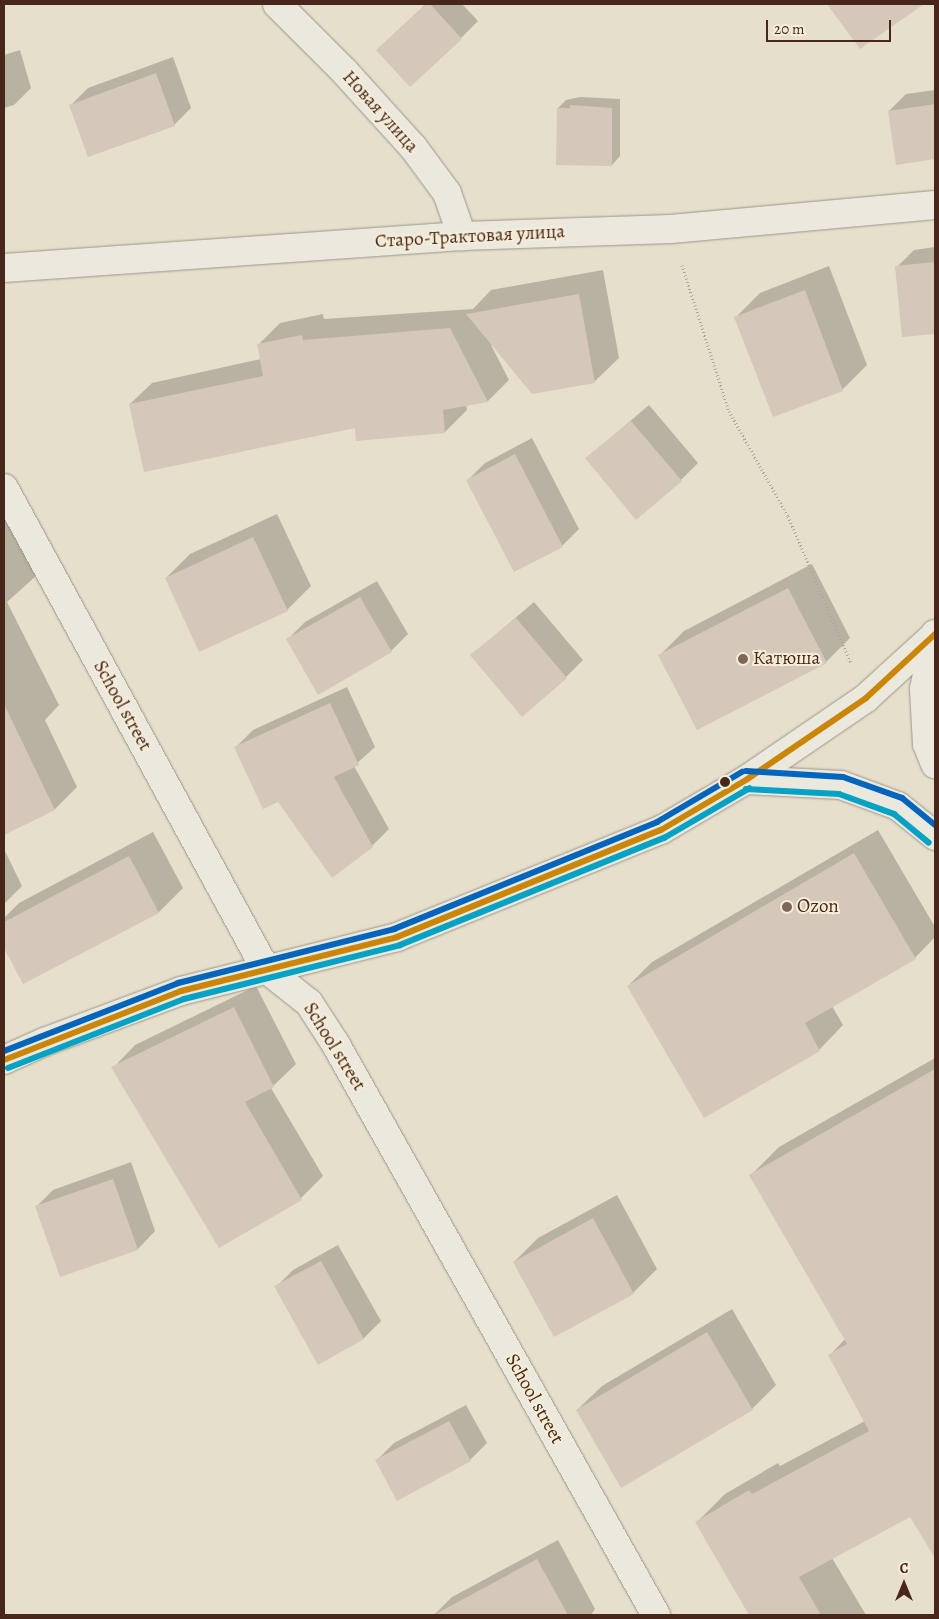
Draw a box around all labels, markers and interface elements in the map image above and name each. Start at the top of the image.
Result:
scale bar [769,10,894,42]
text: 20 m [774,19,805,39]
street label: Новая улица [337,66,423,158]
street label: Старо-Трактовая улица [374,221,566,253]
place label: Катюша [753,648,820,670]
marker: Катюша [737,653,749,665]
street label: School street [88,657,156,755]
unlabelled marker [720,777,730,787]
place label: Ozon [797,896,839,918]
marker: Ozon [781,901,793,913]
street label: School street [298,999,370,1095]
street label: School street [500,1350,568,1448]
north arrow [879,1559,929,1609]
text: С [900,1559,908,1578]

